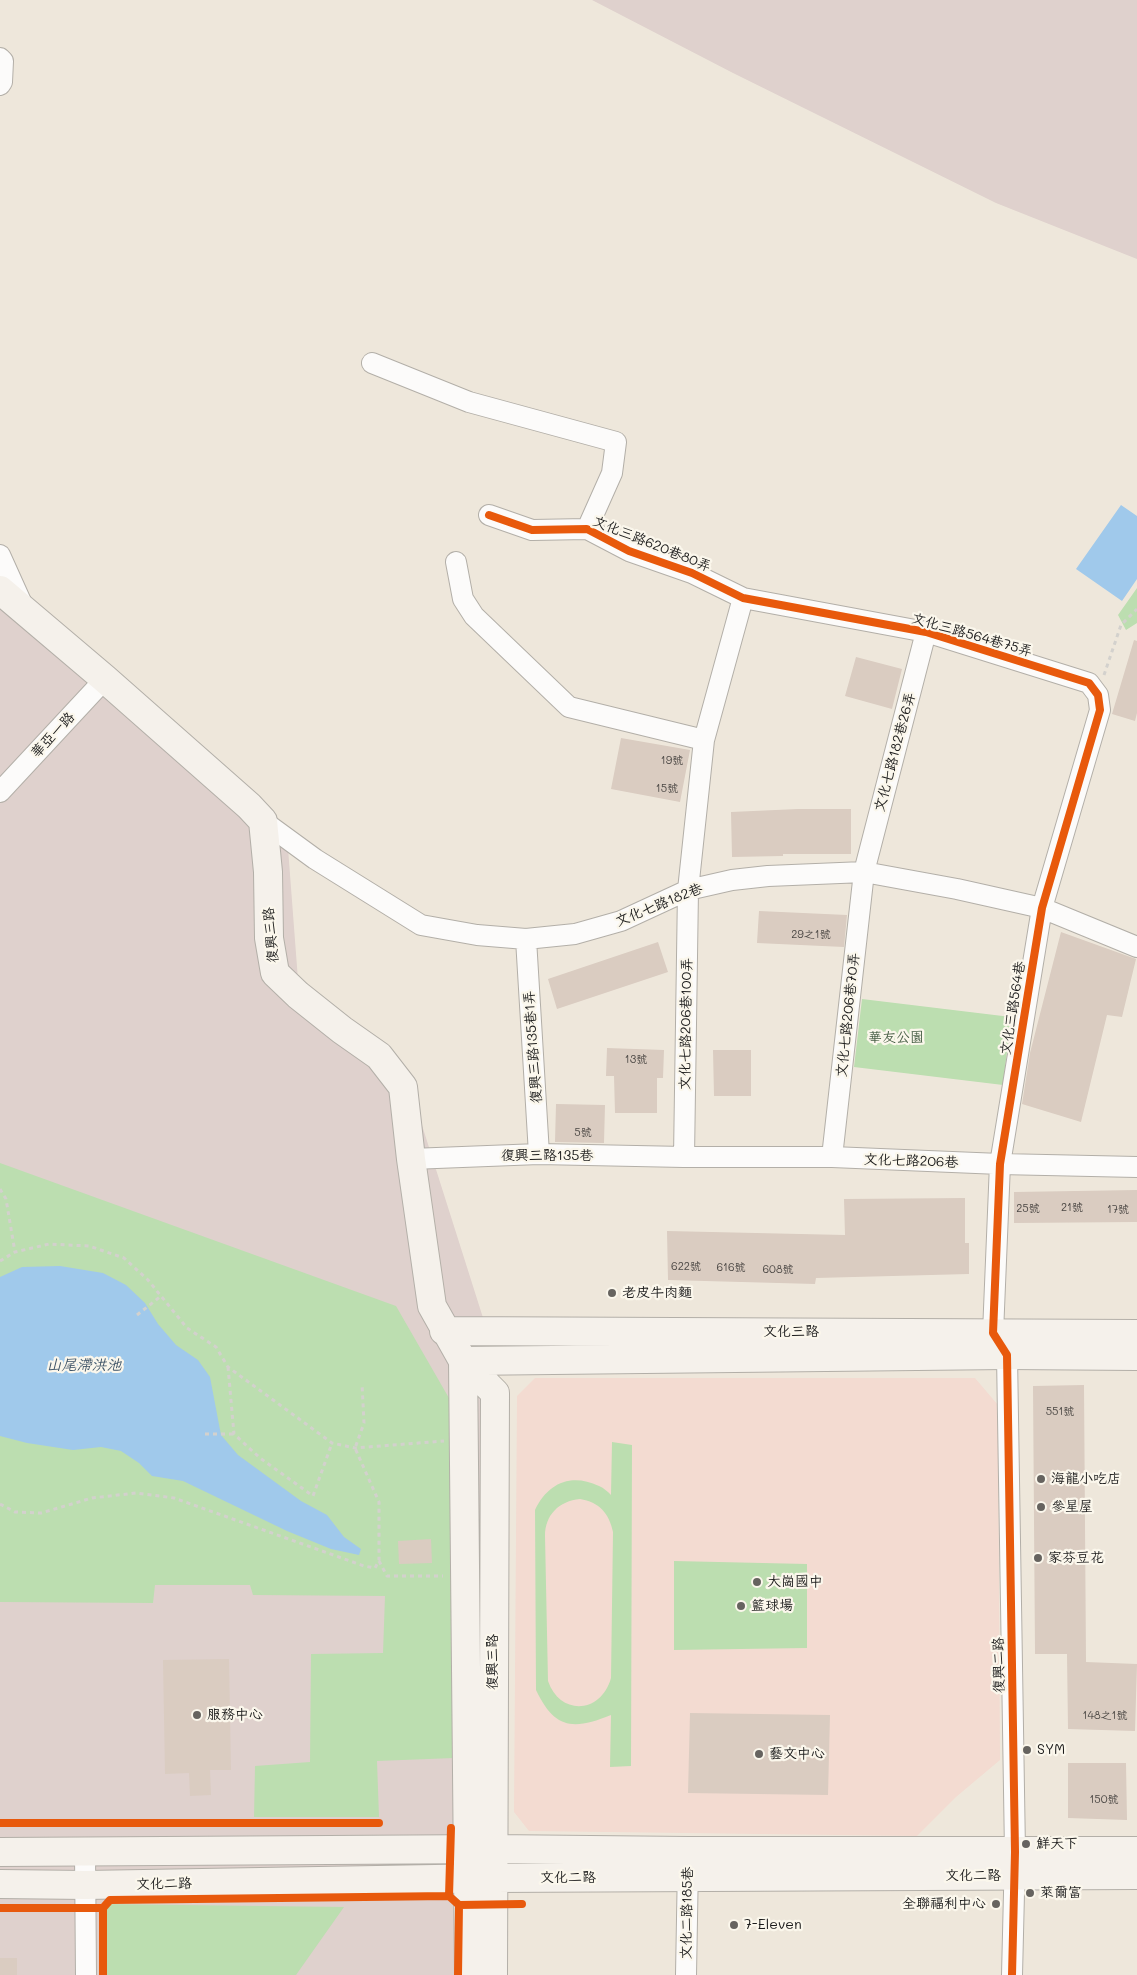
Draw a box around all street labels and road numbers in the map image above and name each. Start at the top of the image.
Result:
street label: 文化三路620巷80弄 [590,513,714,575]
street label: 文化三路564巷75弄 [910,610,1034,660]
street label: 文化七路182巷26弄 [871,691,919,813]
street label: 華亞一路 [28,709,78,761]
street label: 文化七路182巷 [613,880,705,930]
street label: 復興三路 [260,906,282,964]
street label: 文化七路206巷70弄 [833,952,863,1078]
street label: 文化七路206巷100弄 [676,958,696,1090]
street label: 文化三路564巷 [997,960,1029,1056]
street label: 復興三路135巷1弄 [521,990,545,1104]
street label: 復興三路135巷 [501,1148,593,1164]
street label: 文化七路206巷 [863,1151,959,1171]
street label: 文化三路 [763,1324,819,1340]
street label: 復興三路 [485,1634,501,1690]
street label: 復興二路 [990,1637,1008,1693]
street label: 文化二路185巷 [678,1866,696,1960]
street label: 文化二路 [945,1868,1001,1884]
street label: 文化二路 [540,1870,596,1886]
street label: 文化二路 [136,1875,192,1893]

